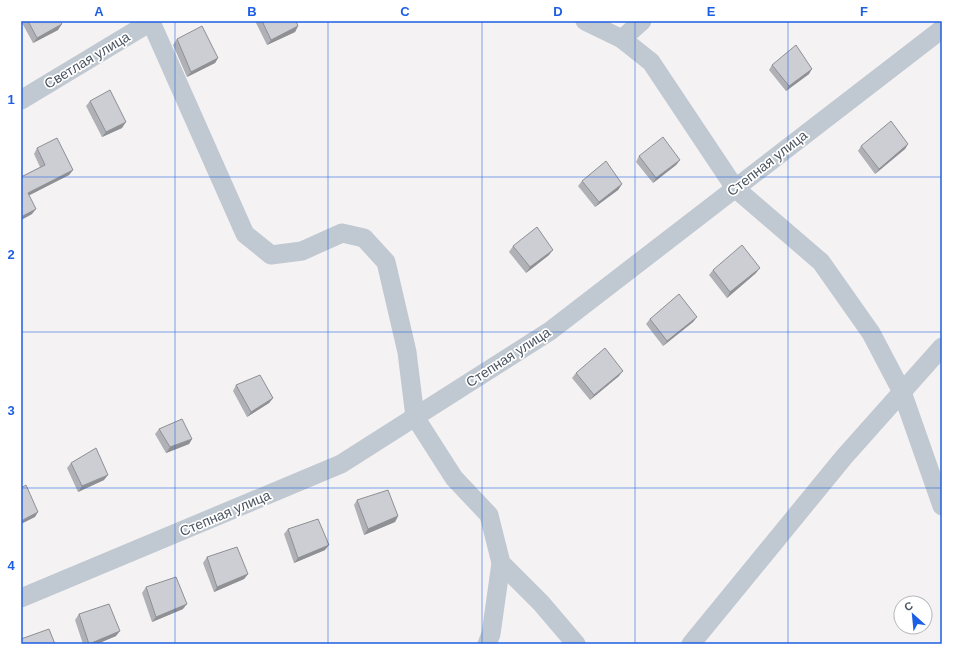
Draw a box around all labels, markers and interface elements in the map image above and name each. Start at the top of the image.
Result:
text: A [94,4,104,19]
text: B [247,4,257,19]
text: C [400,4,410,19]
text: D [553,4,563,19]
text: E [707,4,716,19]
text: F [860,4,868,19]
street label: Светлая улица [41,28,133,92]
text: 1 [7,92,15,107]
street label: Степная улица [724,127,810,199]
text: 2 [7,247,15,262]
street label: Степная улица [463,324,553,390]
text: 3 [7,403,15,418]
street label: Степная улица [177,487,273,539]
text: 4 [7,558,15,573]
north arrow [893,595,933,635]
text: С [902,599,915,613]

